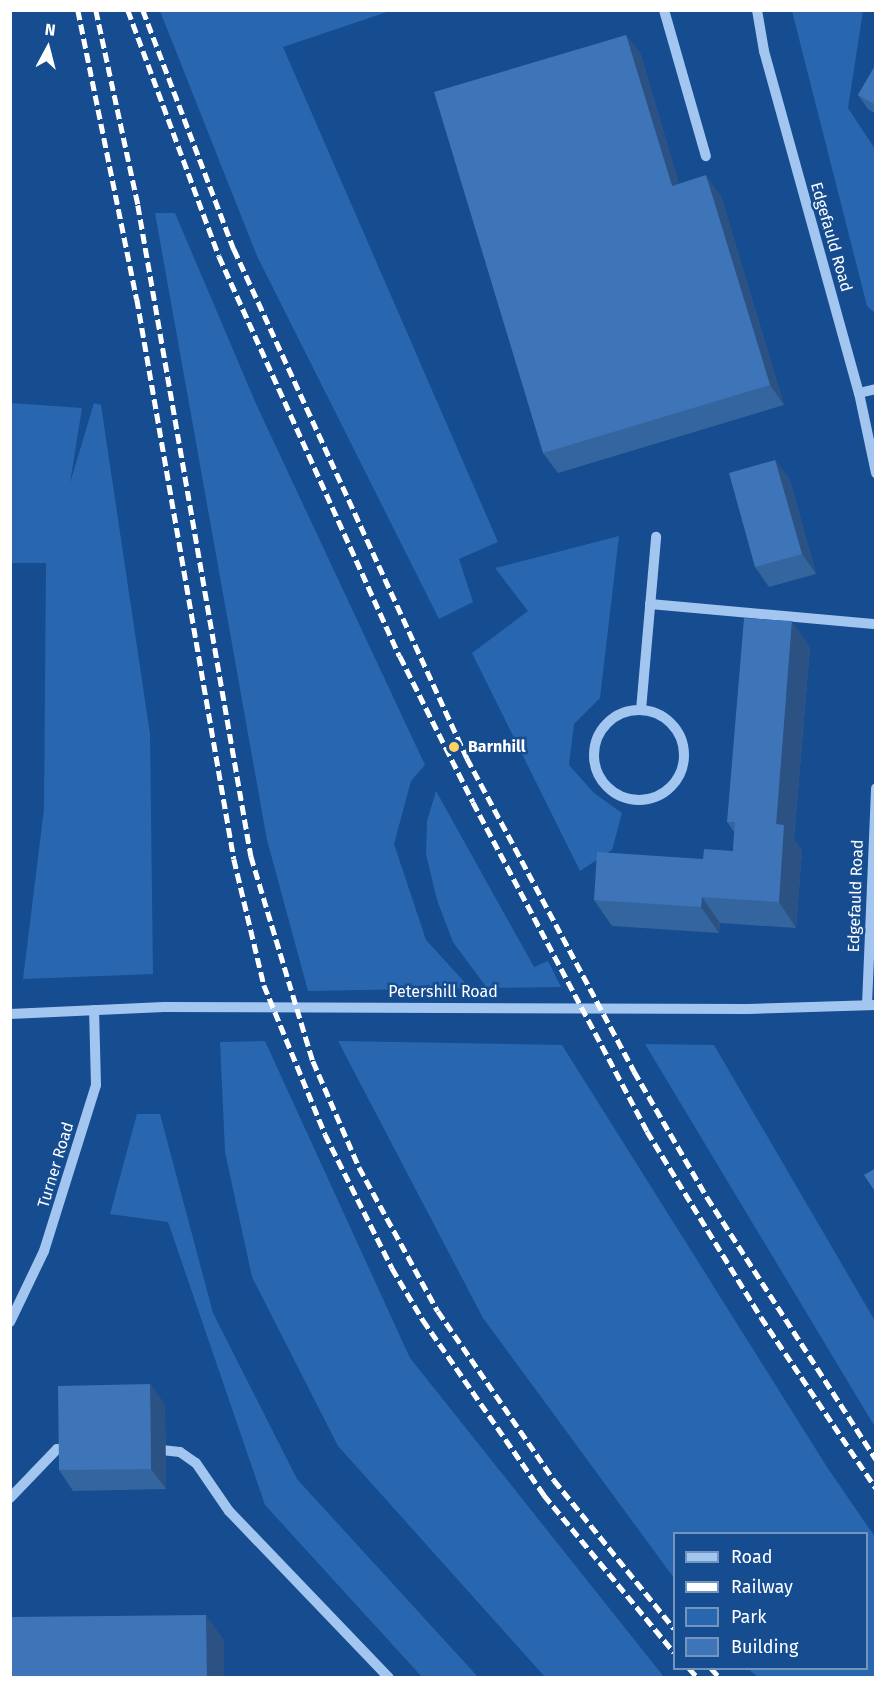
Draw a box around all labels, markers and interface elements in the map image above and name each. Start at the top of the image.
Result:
north arrow [18,18,78,78]
text: N [44,20,57,40]
street label: Edgefauld Road [806,180,856,294]
place label: Barnhill [468,737,526,757]
marker: Barnhill [445,738,463,756]
street label: Edgefauld Road [844,839,868,953]
street label: Petershill Road [388,982,498,1002]
street label: Turner Road [34,1120,78,1210]
legend [673,1532,868,1670]
text: Road [731,1546,773,1568]
text: Railway [731,1576,793,1598]
text: Park [731,1606,766,1628]
text: Building [731,1636,798,1658]

